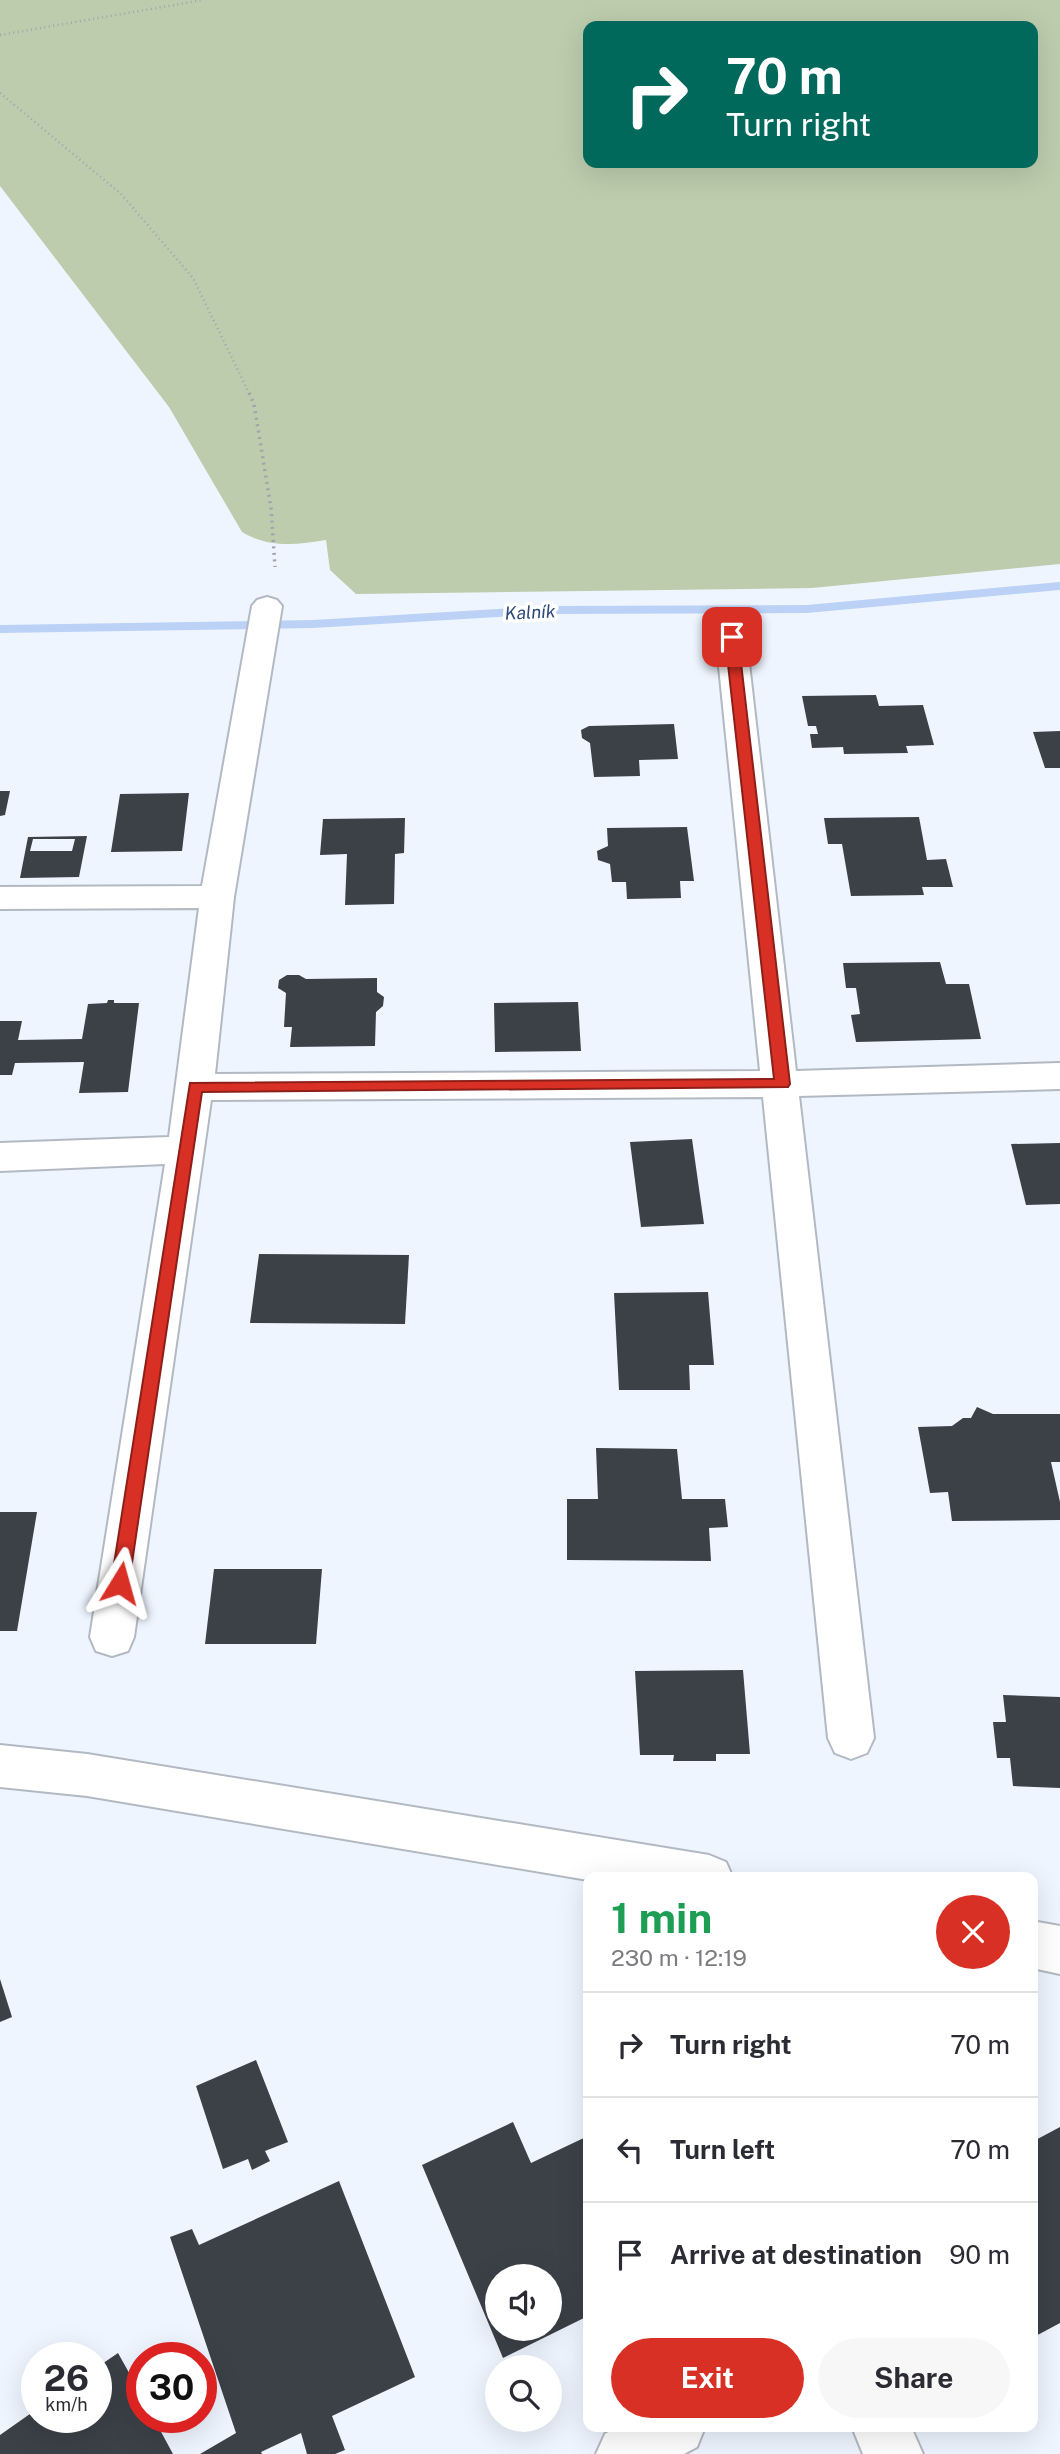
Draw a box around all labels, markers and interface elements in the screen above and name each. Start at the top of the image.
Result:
text: 70 m [726,47,843,105]
icon: right [611,49,702,140]
text: Turn right [726,106,871,143]
water label: Kalník [504,600,556,624]
pin [702,607,762,667]
icon: arrive [713,618,751,656]
position arrow [83,1546,157,1620]
text: 1 min [611,1893,712,1942]
button: close [936,1895,1010,1969]
text: 230 m · 12:19 [611,1944,747,1971]
icon: right [611,2026,649,2064]
text: Turn right [670,2029,792,2060]
text: 70 m [950,2029,1010,2060]
icon: left [611,2131,649,2169]
text: Turn left [670,2134,775,2165]
text: 70 m [950,2134,1010,2165]
icon: arrive [611,2236,649,2274]
text: Arrive at destination [670,2239,922,2270]
text: 90 m [949,2239,1010,2270]
map controls [485,2264,562,2432]
button: sound [485,2264,562,2341]
button: Exit [611,2338,804,2418]
button: Share [818,2338,1010,2418]
speed limit sign: 30 [126,2342,217,2433]
button: search [485,2355,562,2432]
text: 26 [44,2358,89,2399]
text: km/h [45,2394,88,2415]

